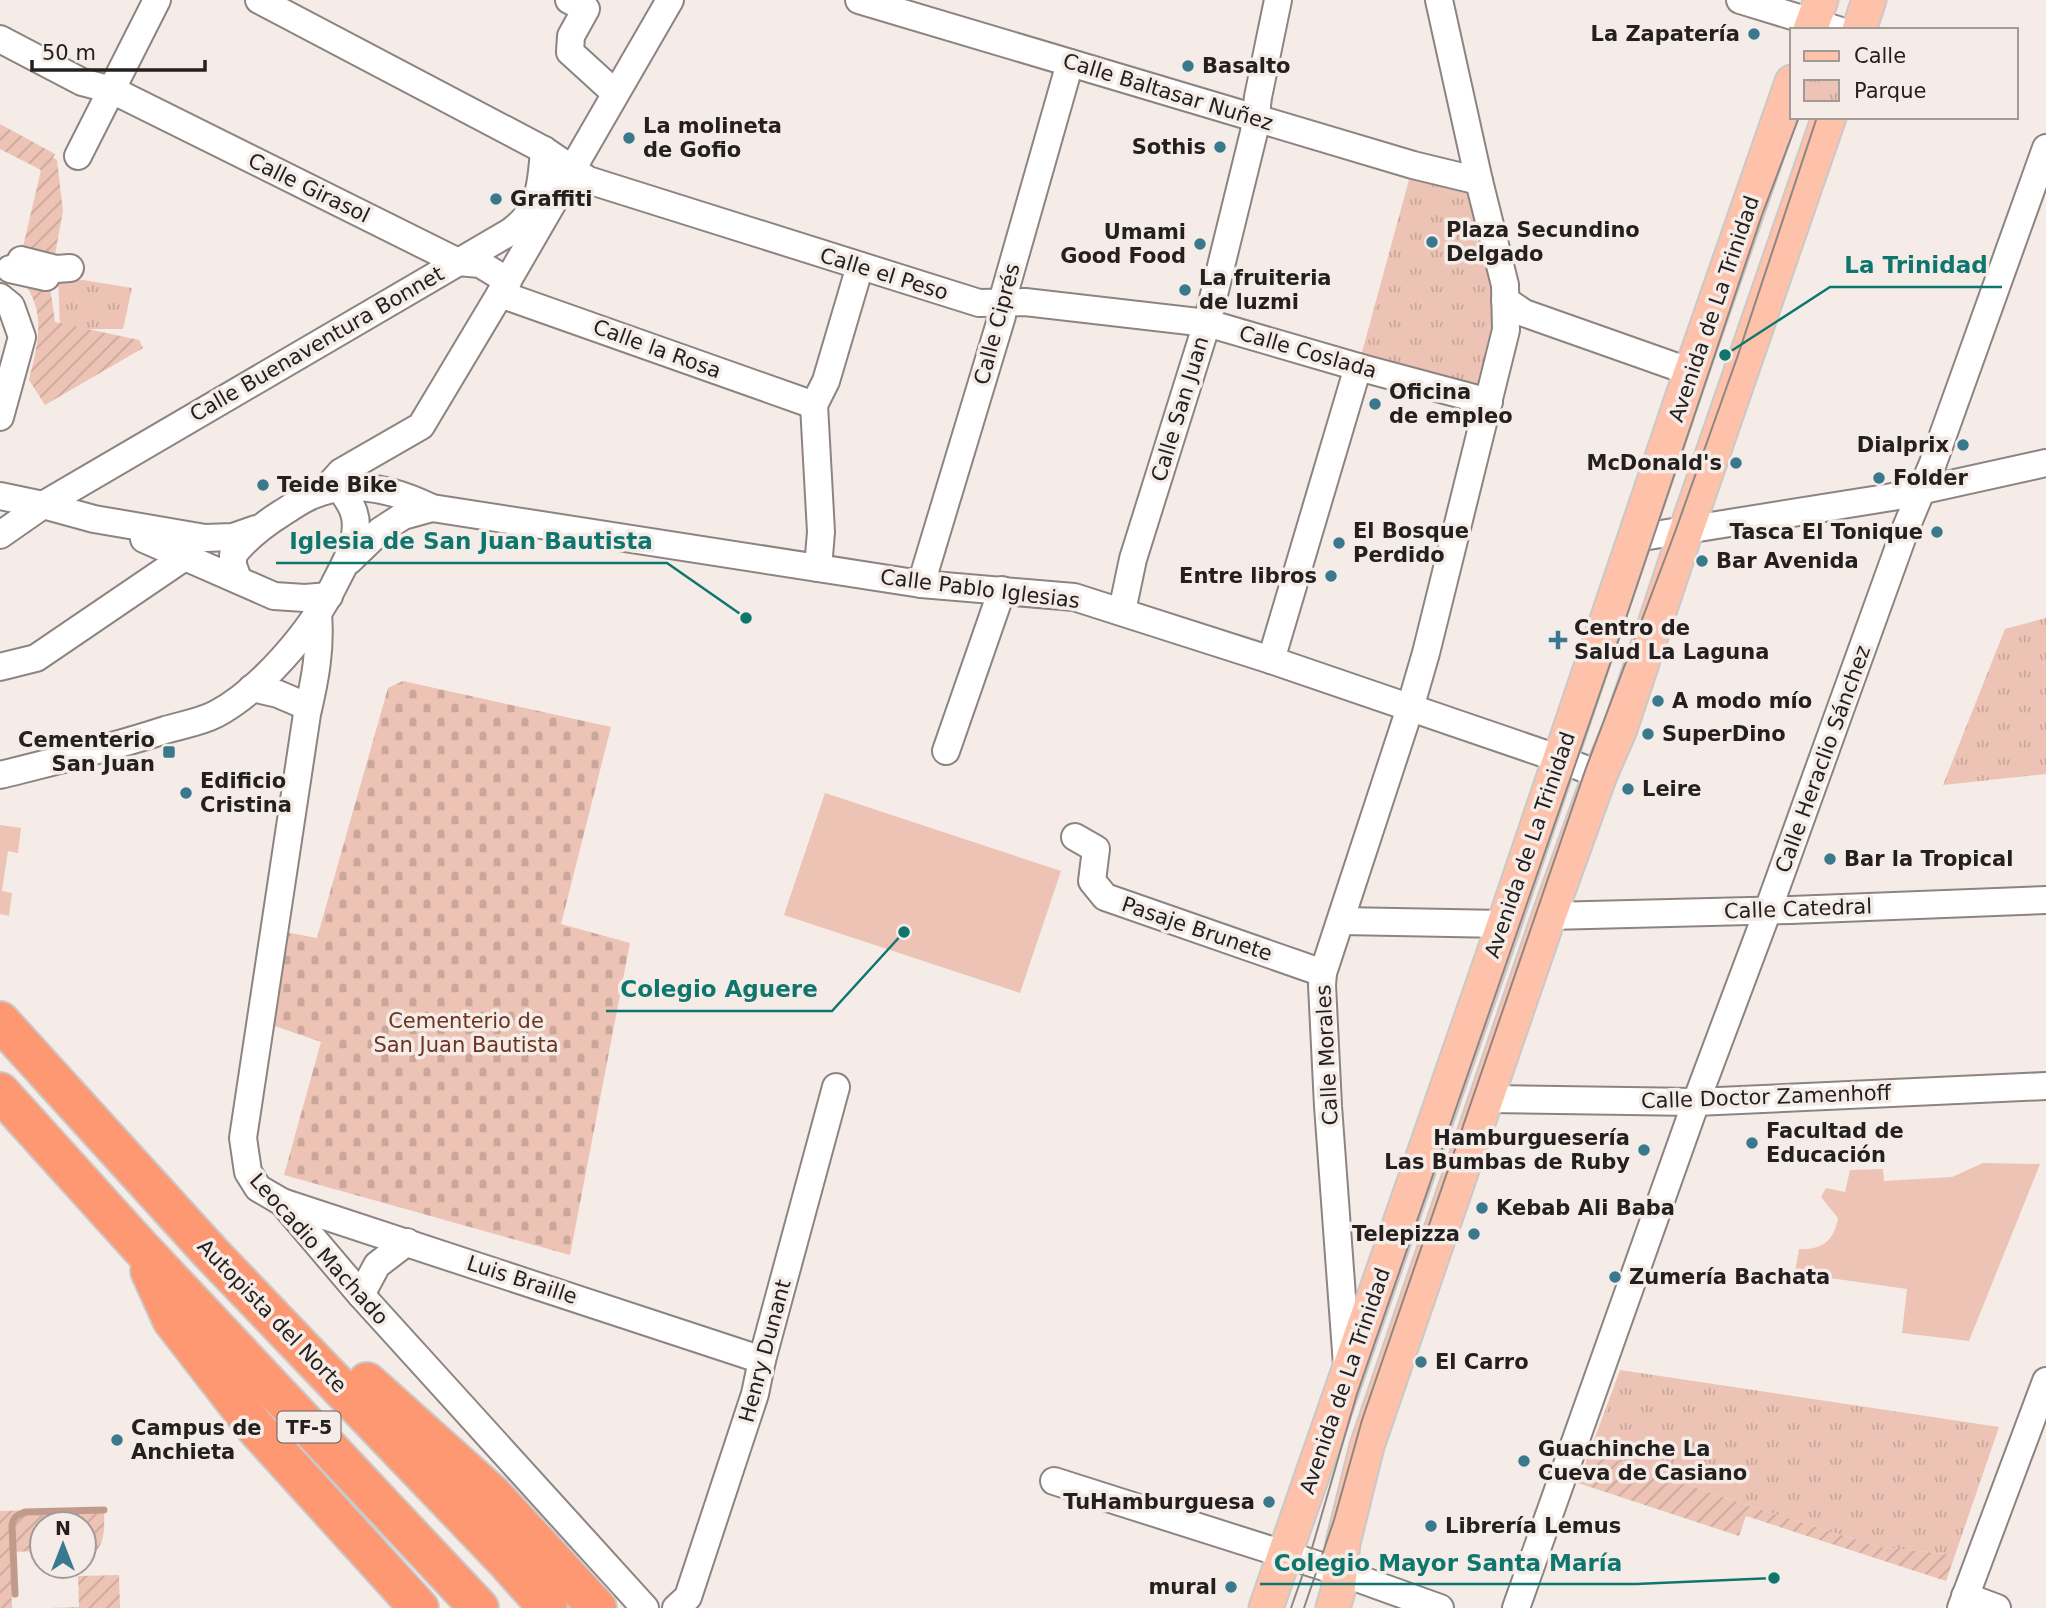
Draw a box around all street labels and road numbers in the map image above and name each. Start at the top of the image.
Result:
street label: Calle Baltasar Nuñez [1060,49,1276,135]
street label: Calle Girasol [244,148,374,228]
street label: Avenida de La Trinidad [1664,193,1764,425]
street label: Calle el Peso [817,243,951,305]
street label: Calle Buenaventura Bonnet [186,261,448,427]
street label: Calle Ciprés [969,261,1025,387]
street label: Calle la Rosa [590,315,724,383]
street label: Calle Coslada [1236,321,1380,383]
street label: Calle San Juan [1146,333,1214,485]
street label: Calle Pablo Iglesias [879,565,1081,613]
street label: Calle Heraclio Sánchez [1771,642,1875,876]
street label: Avenida de La Trinidad [1480,729,1580,961]
street label: Pasaje Brunete [1119,892,1275,966]
street label: Calle Catedral [1724,894,1872,924]
street label: Calle Morales [1311,984,1343,1126]
street label: Calle Doctor Zamenhoff [1640,1081,1892,1113]
street label: Leocadio Machado [245,1168,393,1330]
street label: Autopista del Norte [193,1234,351,1398]
street label: Luis Braille [464,1251,580,1309]
street label: Avenida de La Trinidad [1295,1265,1395,1497]
street label: Henry Dunant [734,1277,796,1425]
road number: TF-5 [278,1412,340,1442]

